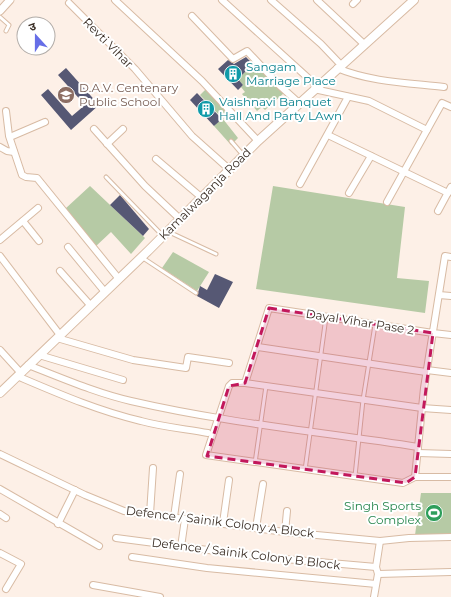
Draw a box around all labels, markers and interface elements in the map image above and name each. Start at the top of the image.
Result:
street label: Revti Vihar [80,14,137,71]
north arrow [16,16,56,56]
text: उ [27,19,38,34]
place label: Sangam Marriage Place [246,59,336,88]
building icon: Sangam Marriage Place [223,64,243,84]
place label: D.A.V. Centenary Public School [79,80,179,109]
school or university icon: D.A.V. Centenary Public School [56,85,76,105]
place label: Vaishnavi Banquet Hall And Party LAwn [219,94,342,123]
building icon: Vaishnavi Banquet Hall And Party LAwn [196,99,216,119]
street label: Kamalwaganja Road [155,144,254,243]
street label: Dayal Vihar Pase 2 [305,306,416,338]
place label: Singh Sports Complex [344,498,422,527]
street label: Defence / Sainik Colony A Block [125,503,316,541]
sports icon: Singh Sports Complex [424,503,444,523]
street label: Defence / Sainik Colony B Block [151,534,342,573]

